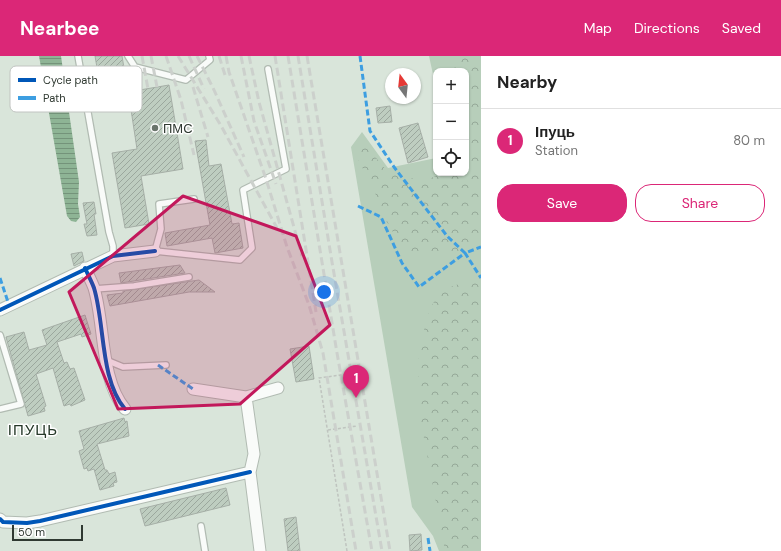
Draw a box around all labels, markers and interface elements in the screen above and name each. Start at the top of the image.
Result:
text: Nearbee [20,16,100,41]
text: Map [584,19,612,37]
text: Directions [634,19,700,37]
text: Saved [722,19,761,37]
legend [10,66,142,112]
north arrow [385,68,421,104]
map controls [433,68,469,176]
button: + [433,68,469,104]
text: Nearby [497,71,557,93]
text: Cycle path [43,73,98,87]
text: Path [43,91,66,105]
button: − [433,104,469,140]
place label: ПМС [163,120,193,137]
text: Іпуць [535,122,575,142]
marker: ПМС [150,123,160,133]
text: 1 [508,132,512,149]
text: 80 m [733,132,765,149]
button: locate [433,140,469,176]
text: Station [535,142,578,159]
button: Save [497,184,627,222]
button: Share [635,184,765,222]
your location [314,282,334,302]
pin: 1 [343,365,369,398]
district label: ІПУЦЬ [8,420,58,440]
scale bar [12,523,83,542]
text: 50 m [18,525,45,539]

